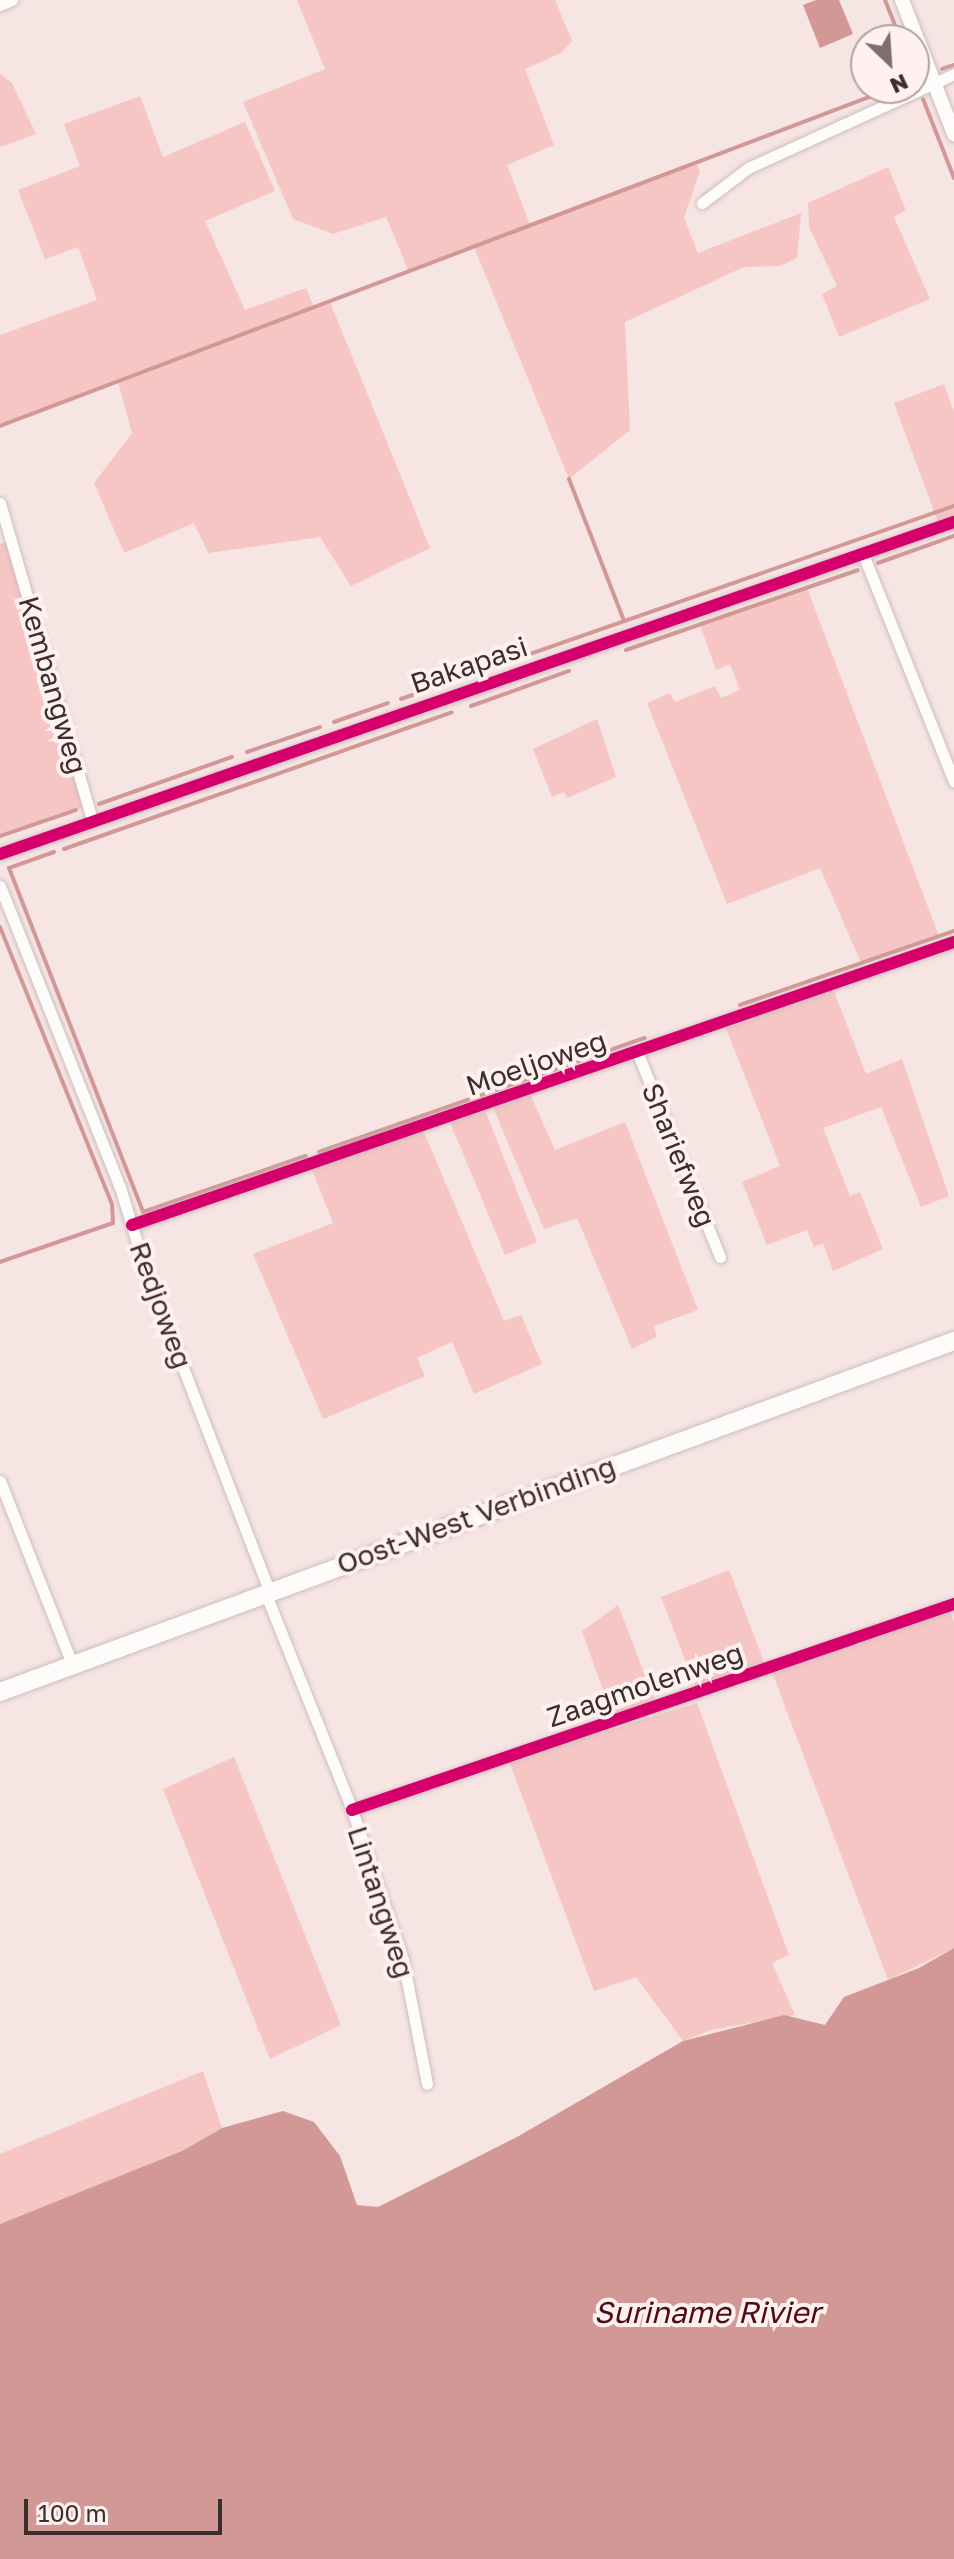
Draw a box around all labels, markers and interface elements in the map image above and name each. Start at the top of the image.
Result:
north arrow [850,24,930,104]
text: N [886,69,913,100]
street label: Kembangweg [12,592,94,778]
street label: Bakapasi [406,629,532,701]
street label: Moeljoweg [462,1023,610,1103]
street label: Shariefweg [635,1078,723,1232]
street label: Redjoweg [123,1237,199,1373]
street label: Oost-West Verbinding [332,1449,620,1581]
street label: Zaagmolenweg [543,1636,747,1734]
street label: Lintangweg [341,1822,421,1982]
water label: Suriname Rivier [594,2294,820,2330]
scale bar [28,2483,226,2533]
text: 100 m [38,2498,107,2527]

